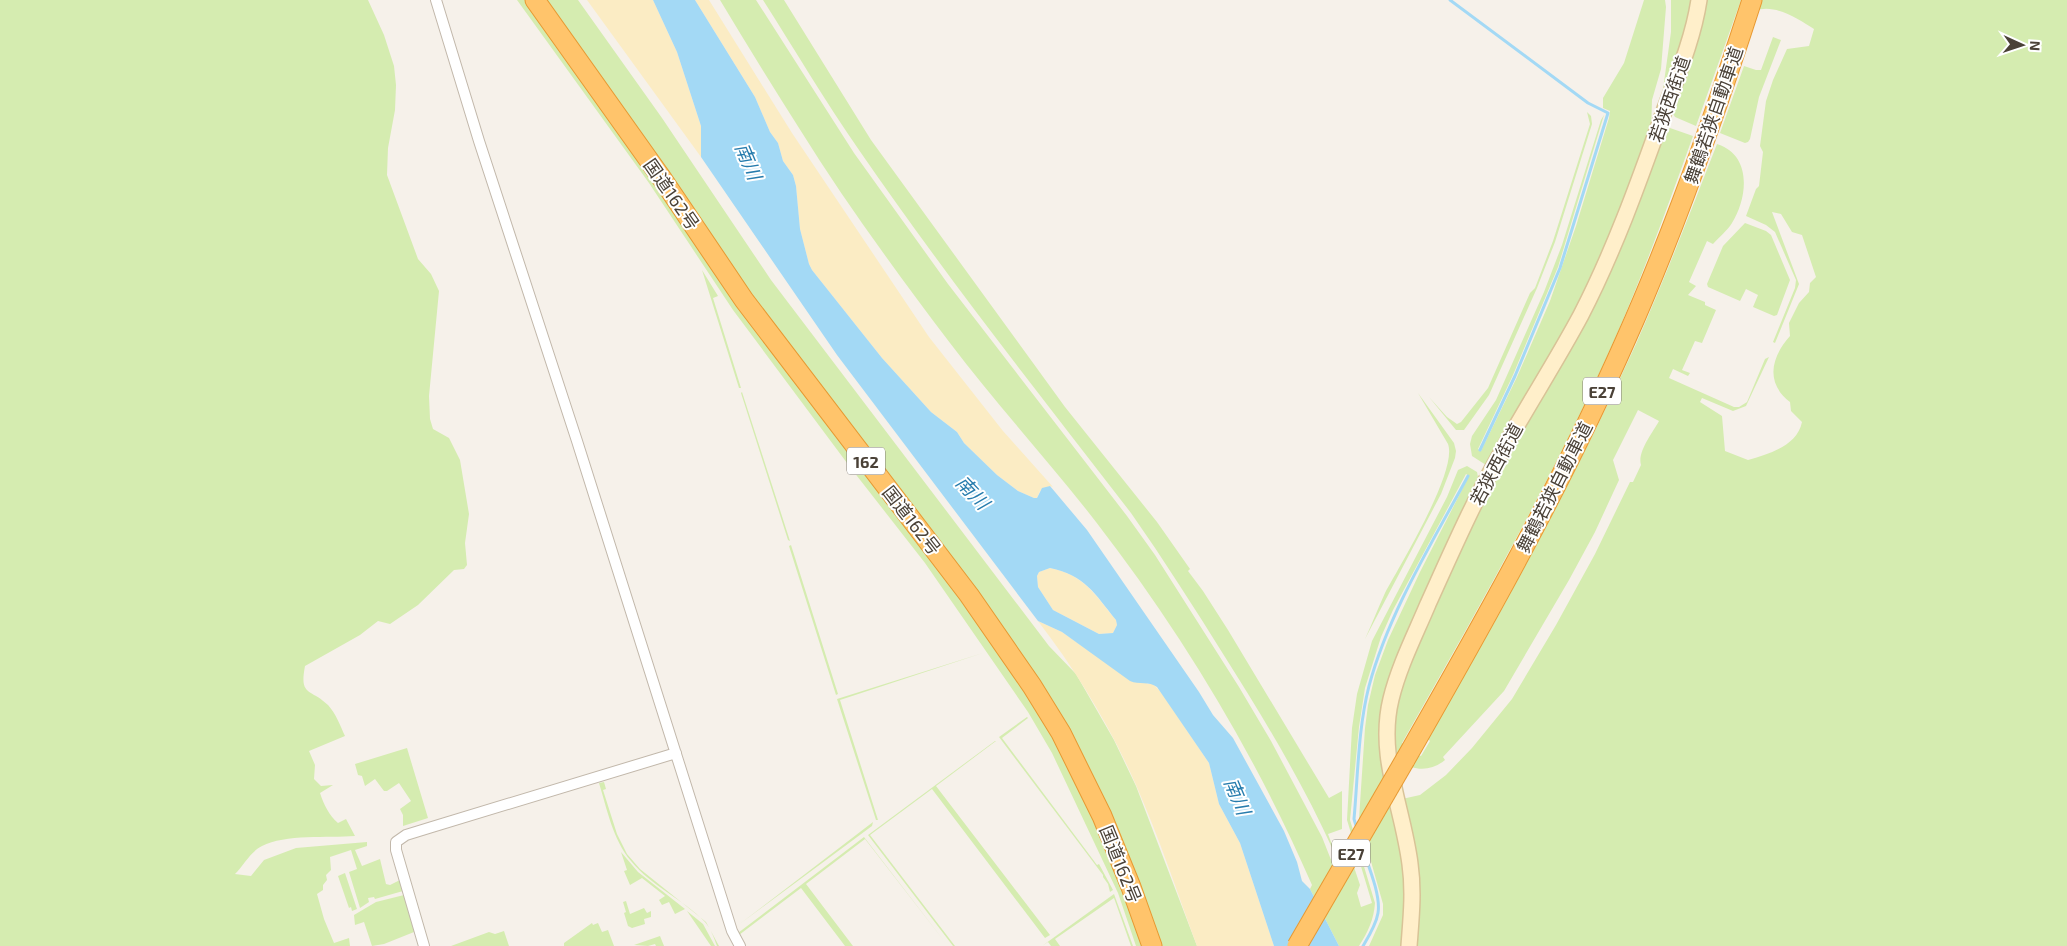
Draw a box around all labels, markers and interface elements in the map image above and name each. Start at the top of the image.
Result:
north arrow [1997,20,2047,70]
text: N [2027,40,2044,51]
street label: 舞鶴若狭自動車道 [1679,43,1747,187]
street label: 若狭西街道 [1644,53,1694,145]
water label: 南川 [731,139,768,185]
street label: 国道162号 [640,154,704,234]
road number: E27 [1583,378,1621,404]
street label: 舞鶴若狭自動車道 [1512,418,1596,556]
street label: 若狭西街道 [1465,419,1527,509]
road number: 162 [847,448,885,474]
water label: 南川 [952,470,996,515]
street label: 国道162号 [878,481,946,559]
water label: 南川 [1220,774,1257,820]
street label: 国道162号 [1096,822,1146,906]
road number: E27 [1332,840,1370,866]

